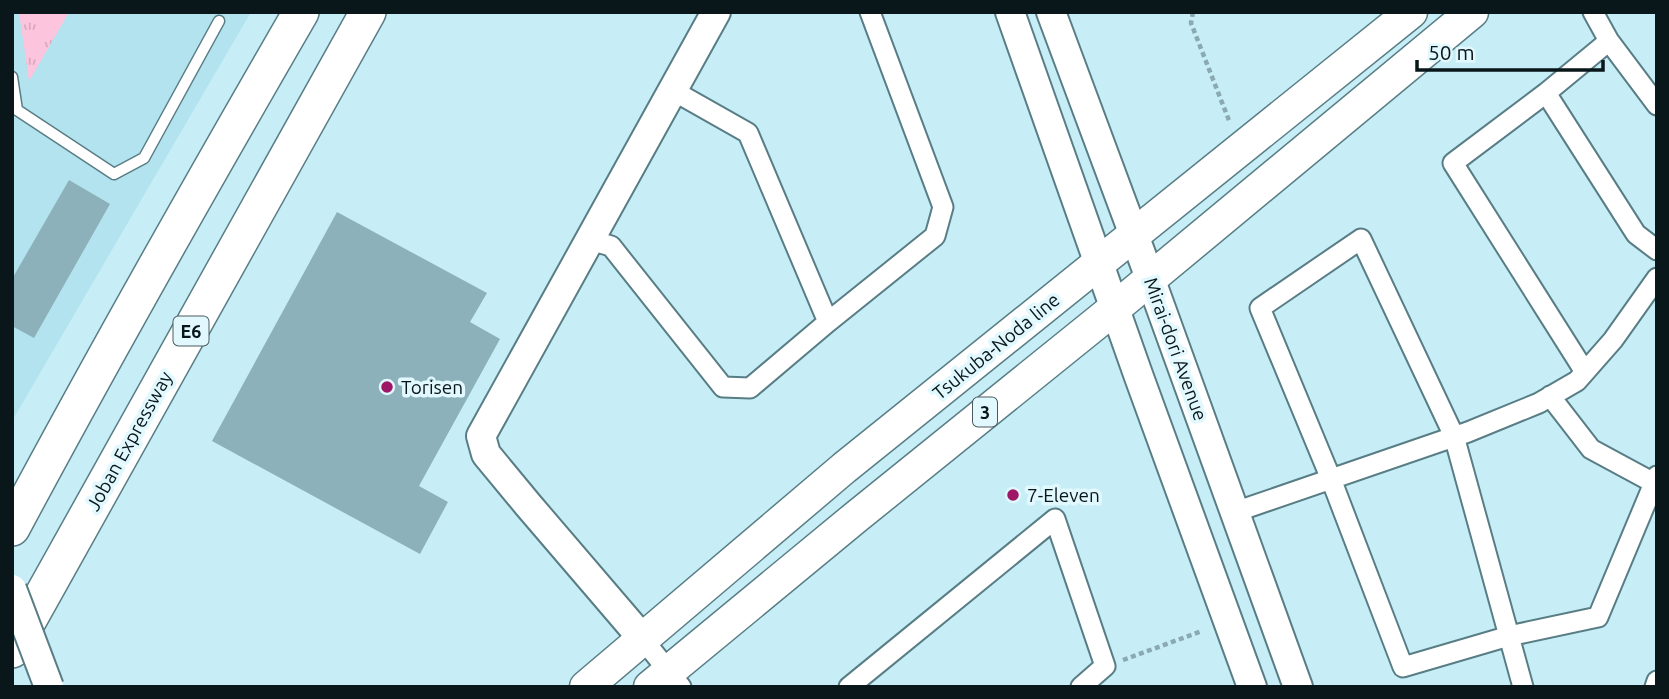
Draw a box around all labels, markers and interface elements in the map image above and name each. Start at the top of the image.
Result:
scale bar [1417,28,1602,72]
text: 50 m [1428,40,1475,64]
street label: Mirai-dori Avenue [1140,274,1212,424]
street label: Tsukuba-Noda line [928,288,1064,404]
road number: E6 [174,316,208,346]
street label: Joban Expressway [82,367,176,515]
place label: Torisen [401,376,463,398]
marker: Torisen [379,379,395,395]
road number: 3 [973,398,997,426]
place label: 7-Eleven [1027,484,1100,506]
marker: 7-Eleven [1005,487,1021,503]

